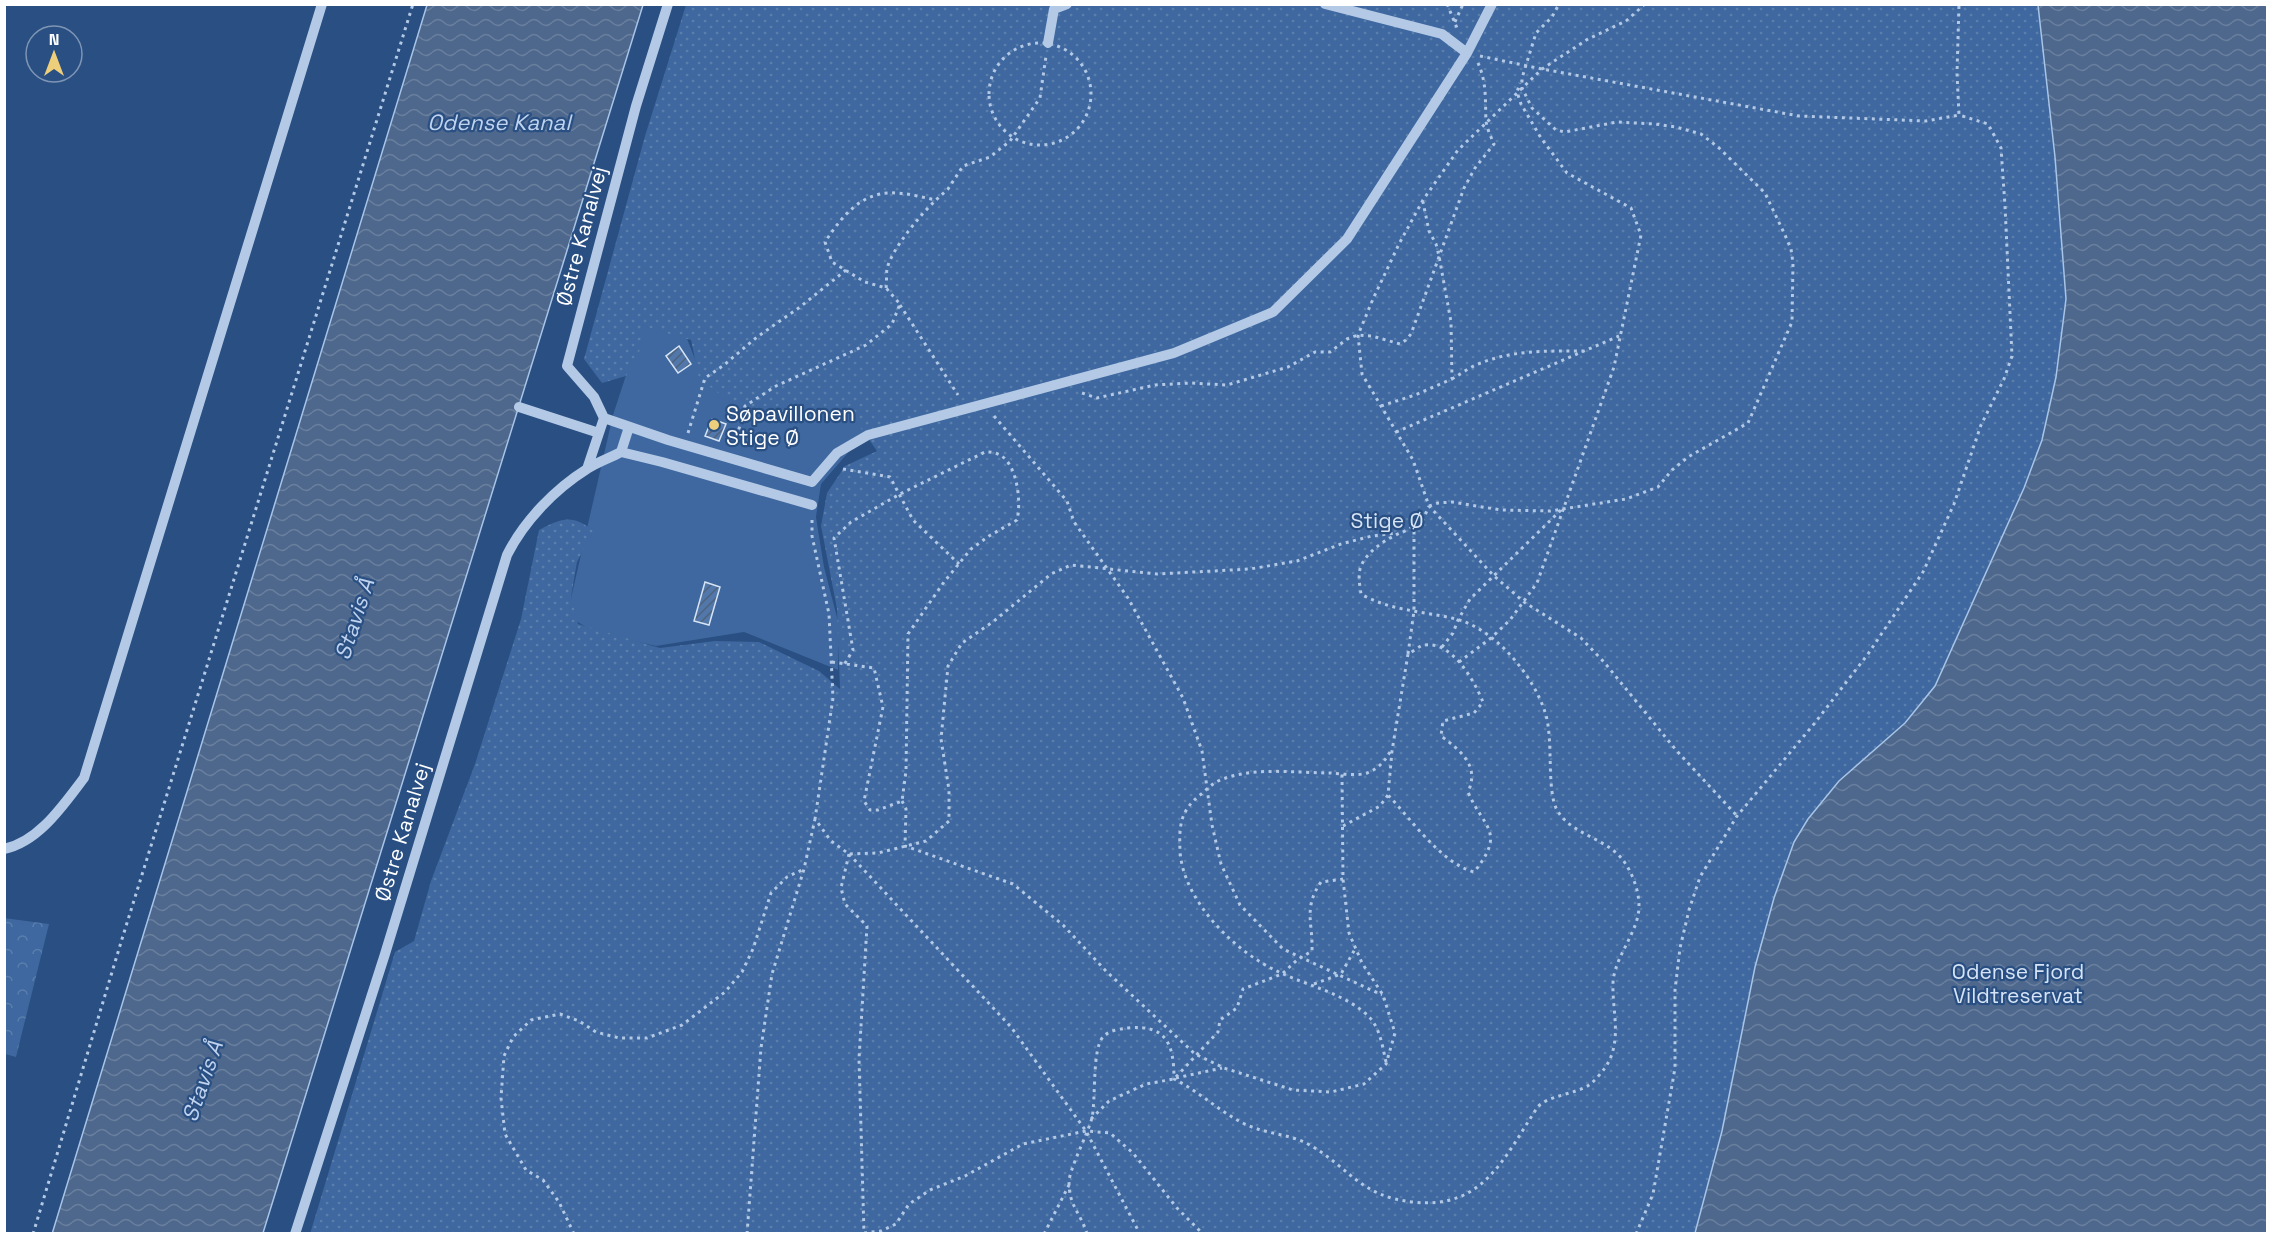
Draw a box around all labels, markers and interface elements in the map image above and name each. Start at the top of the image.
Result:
north arrow [24,24,84,84]
text: N [49,29,59,50]
water label: Odense Kanal [427,108,573,136]
street label: Østre Kanalvej [549,163,613,309]
place label: Søpavillonen Stige Ø [726,400,855,451]
marker: Søpavillonen Stige Ø [707,418,721,432]
park label: Stige Ø [1350,507,1424,534]
water label: Stavis Å [328,575,380,663]
street label: Østre Kanalvej [368,759,436,905]
park label: Odense Fjord Vildtreservat [1952,958,2084,1009]
water label: Stavis Å [175,1037,229,1125]

